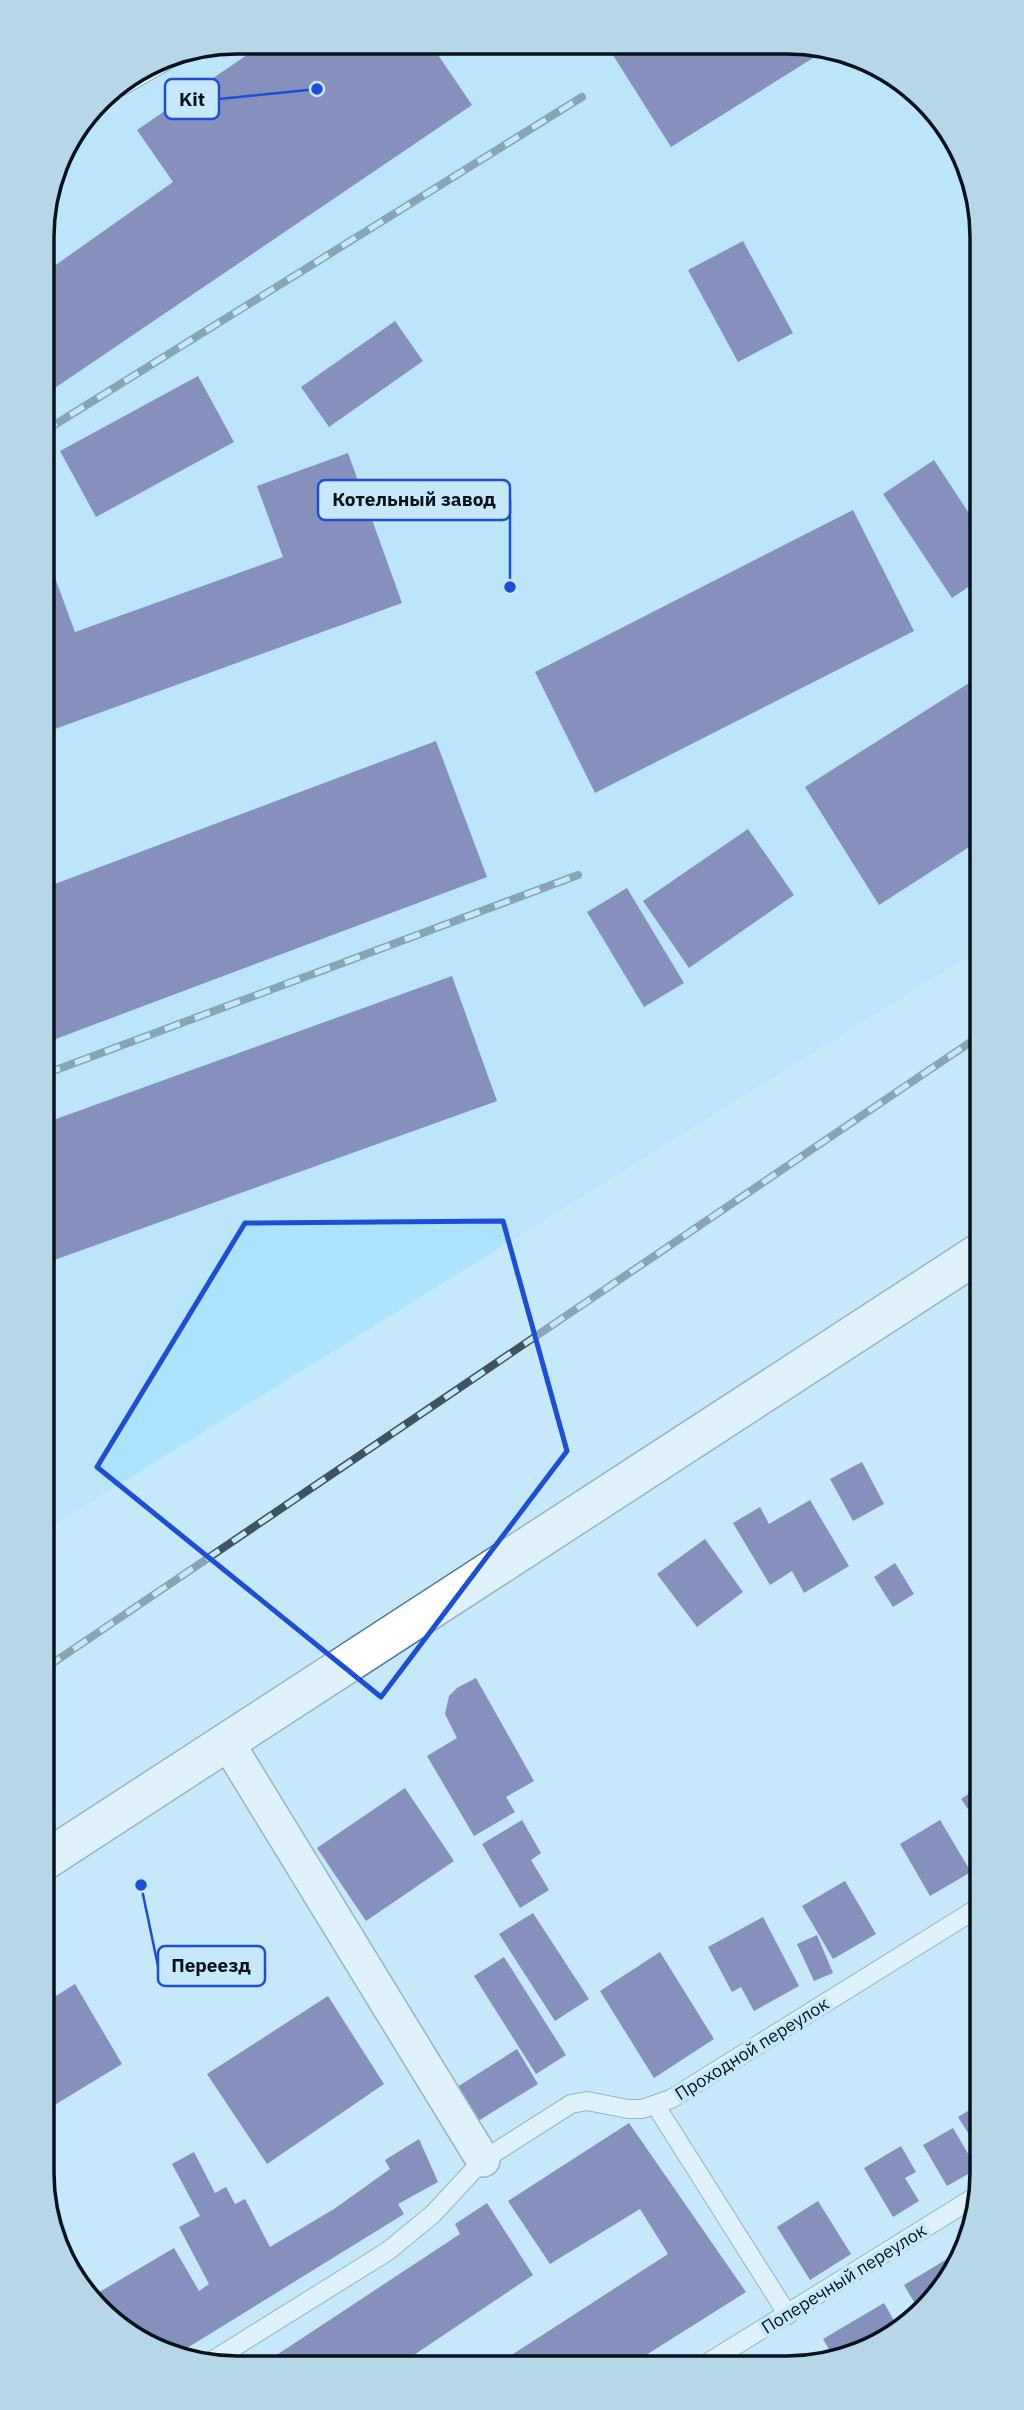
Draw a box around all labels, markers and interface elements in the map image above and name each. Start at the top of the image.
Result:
callout: Kit [165,79,219,119]
text: Kit [179,87,205,111]
callout: Котельный завод [318,480,510,520]
text: Котельный завод [332,487,496,511]
callout: Переезд [158,1946,265,1986]
text: Переезд [171,1953,251,1977]
street label: Проходной переулок [670,1992,833,2105]
street label: Поперечный переулок [757,2218,931,2339]

